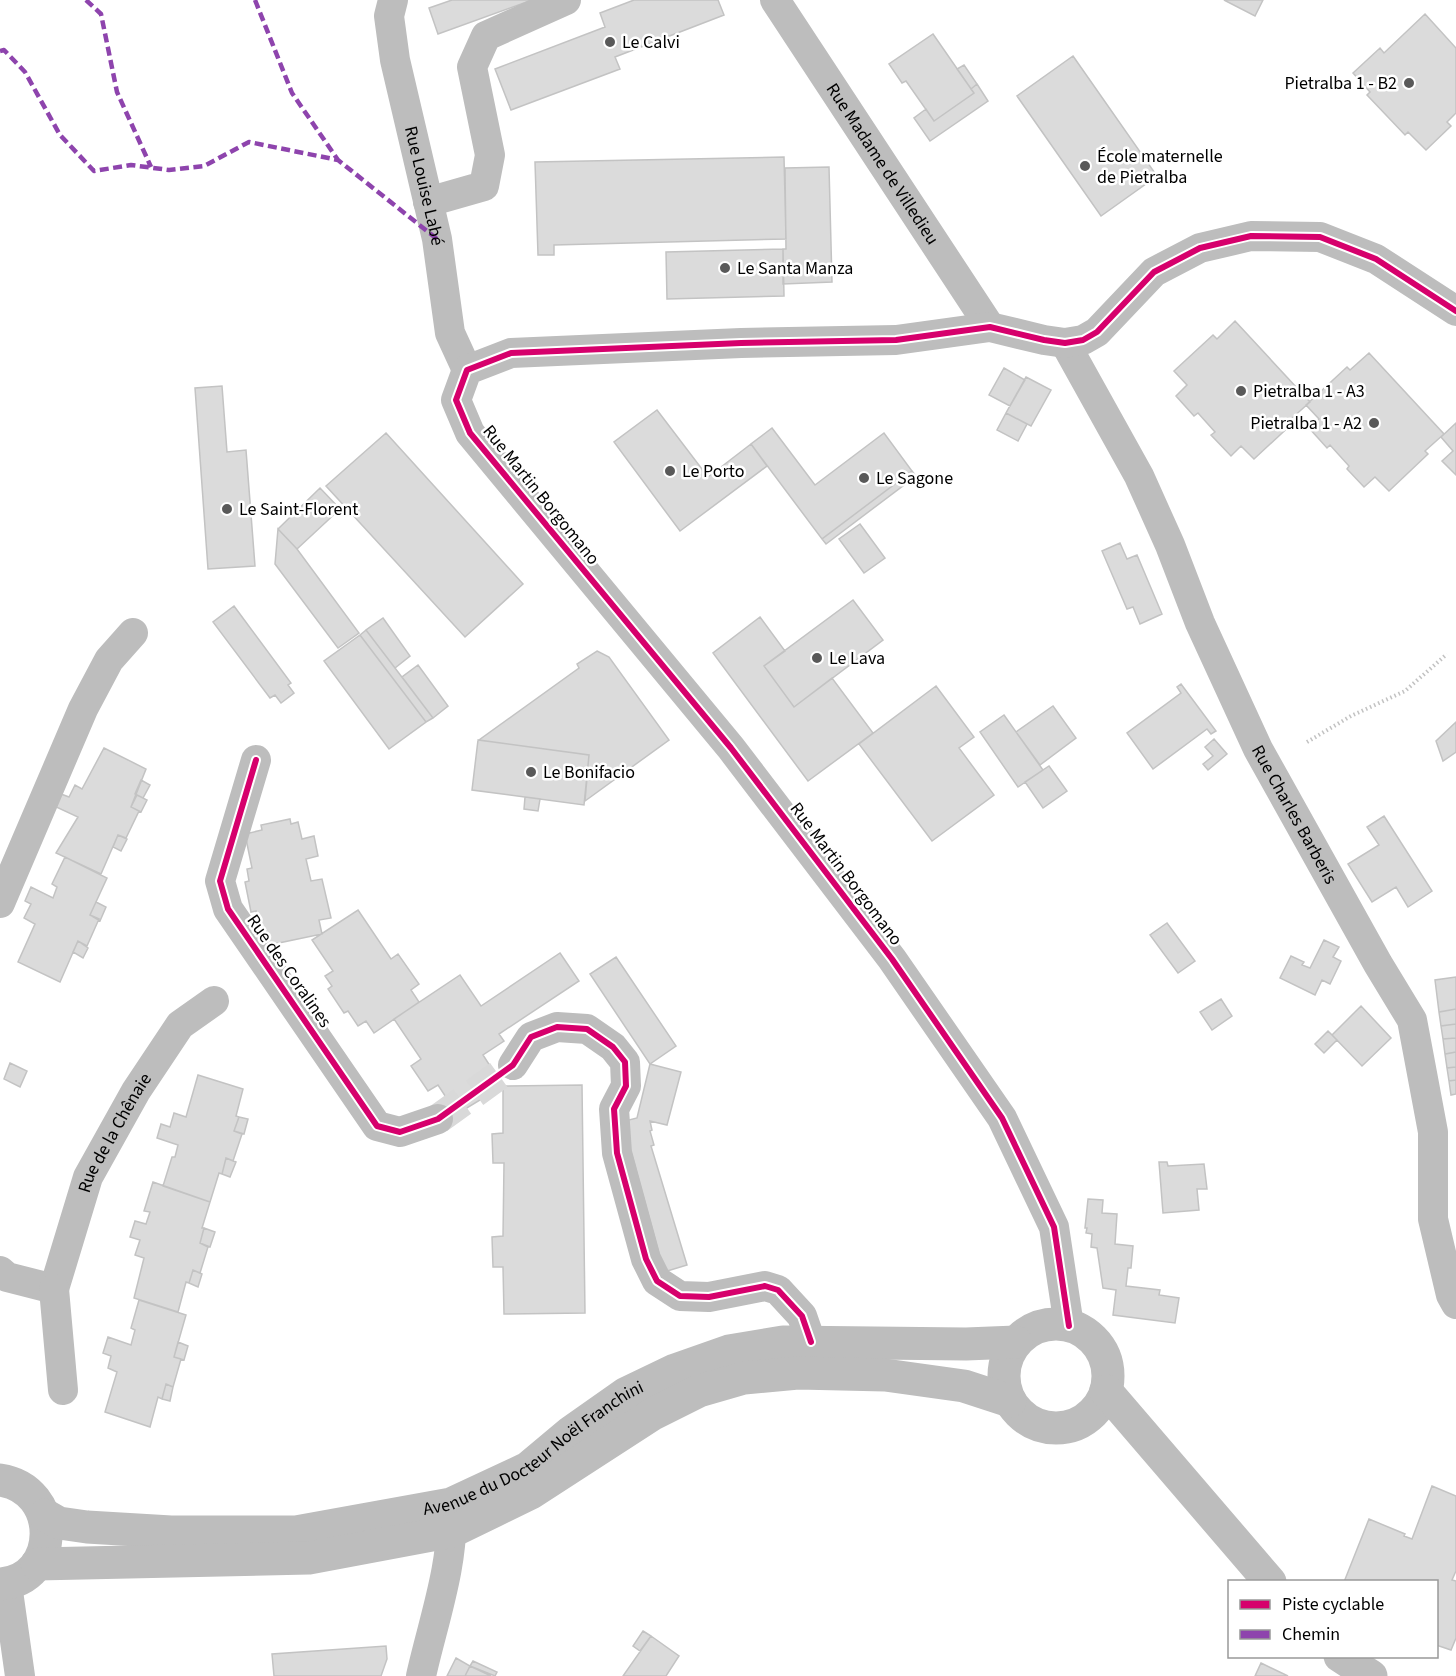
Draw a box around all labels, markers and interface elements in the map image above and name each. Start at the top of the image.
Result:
place label: Le Calvi [622,30,680,55]
marker: Le Calvi [603,35,617,49]
place label: Pietralba 1 - B2 [1284,71,1397,96]
marker: Pietralba 1 - B2 [1402,76,1416,90]
street label: Rue Madame de Villedieu [820,78,945,250]
street label: Rue Louise Labé [398,123,450,247]
place label: École maternelle de Pietralba [1097,144,1223,190]
marker: École maternelle de Pietralba [1078,159,1092,173]
place label: Le Santa Manza [737,256,853,281]
marker: Le Santa Manza [718,261,732,275]
place label: Pietralba 1 - A3 [1253,379,1365,404]
marker: Pietralba 1 - A3 [1234,384,1248,398]
place label: Pietralba 1 - A2 [1250,411,1362,436]
marker: Pietralba 1 - A2 [1367,416,1381,430]
street label: Rue Martin Borgomano [477,420,605,570]
place label: Le Porto [682,459,744,484]
marker: Le Porto [663,464,677,478]
place label: Le Sagone [876,466,953,491]
marker: Le Sagone [857,471,871,485]
place label: Le Saint-Florent [239,497,358,522]
marker: Le Saint-Florent [220,502,234,516]
place label: Le Lava [829,646,885,671]
marker: Le Lava [810,651,824,665]
street label: Rue Charles Barberis [1246,740,1343,888]
place label: Le Bonifacio [543,760,635,785]
marker: Le Bonifacio [524,765,538,779]
street label: Rue Martin Borgomano [784,797,908,951]
street label: Rue des Coralines [241,909,337,1033]
street label: Rue de la Chênaie [71,1068,157,1196]
street label: Avenue du Docteur Noël Franchini [421,1374,648,1521]
legend [1228,1580,1438,1658]
text: Piste cyclable [1282,1592,1384,1617]
text: Chemin [1282,1622,1340,1647]

